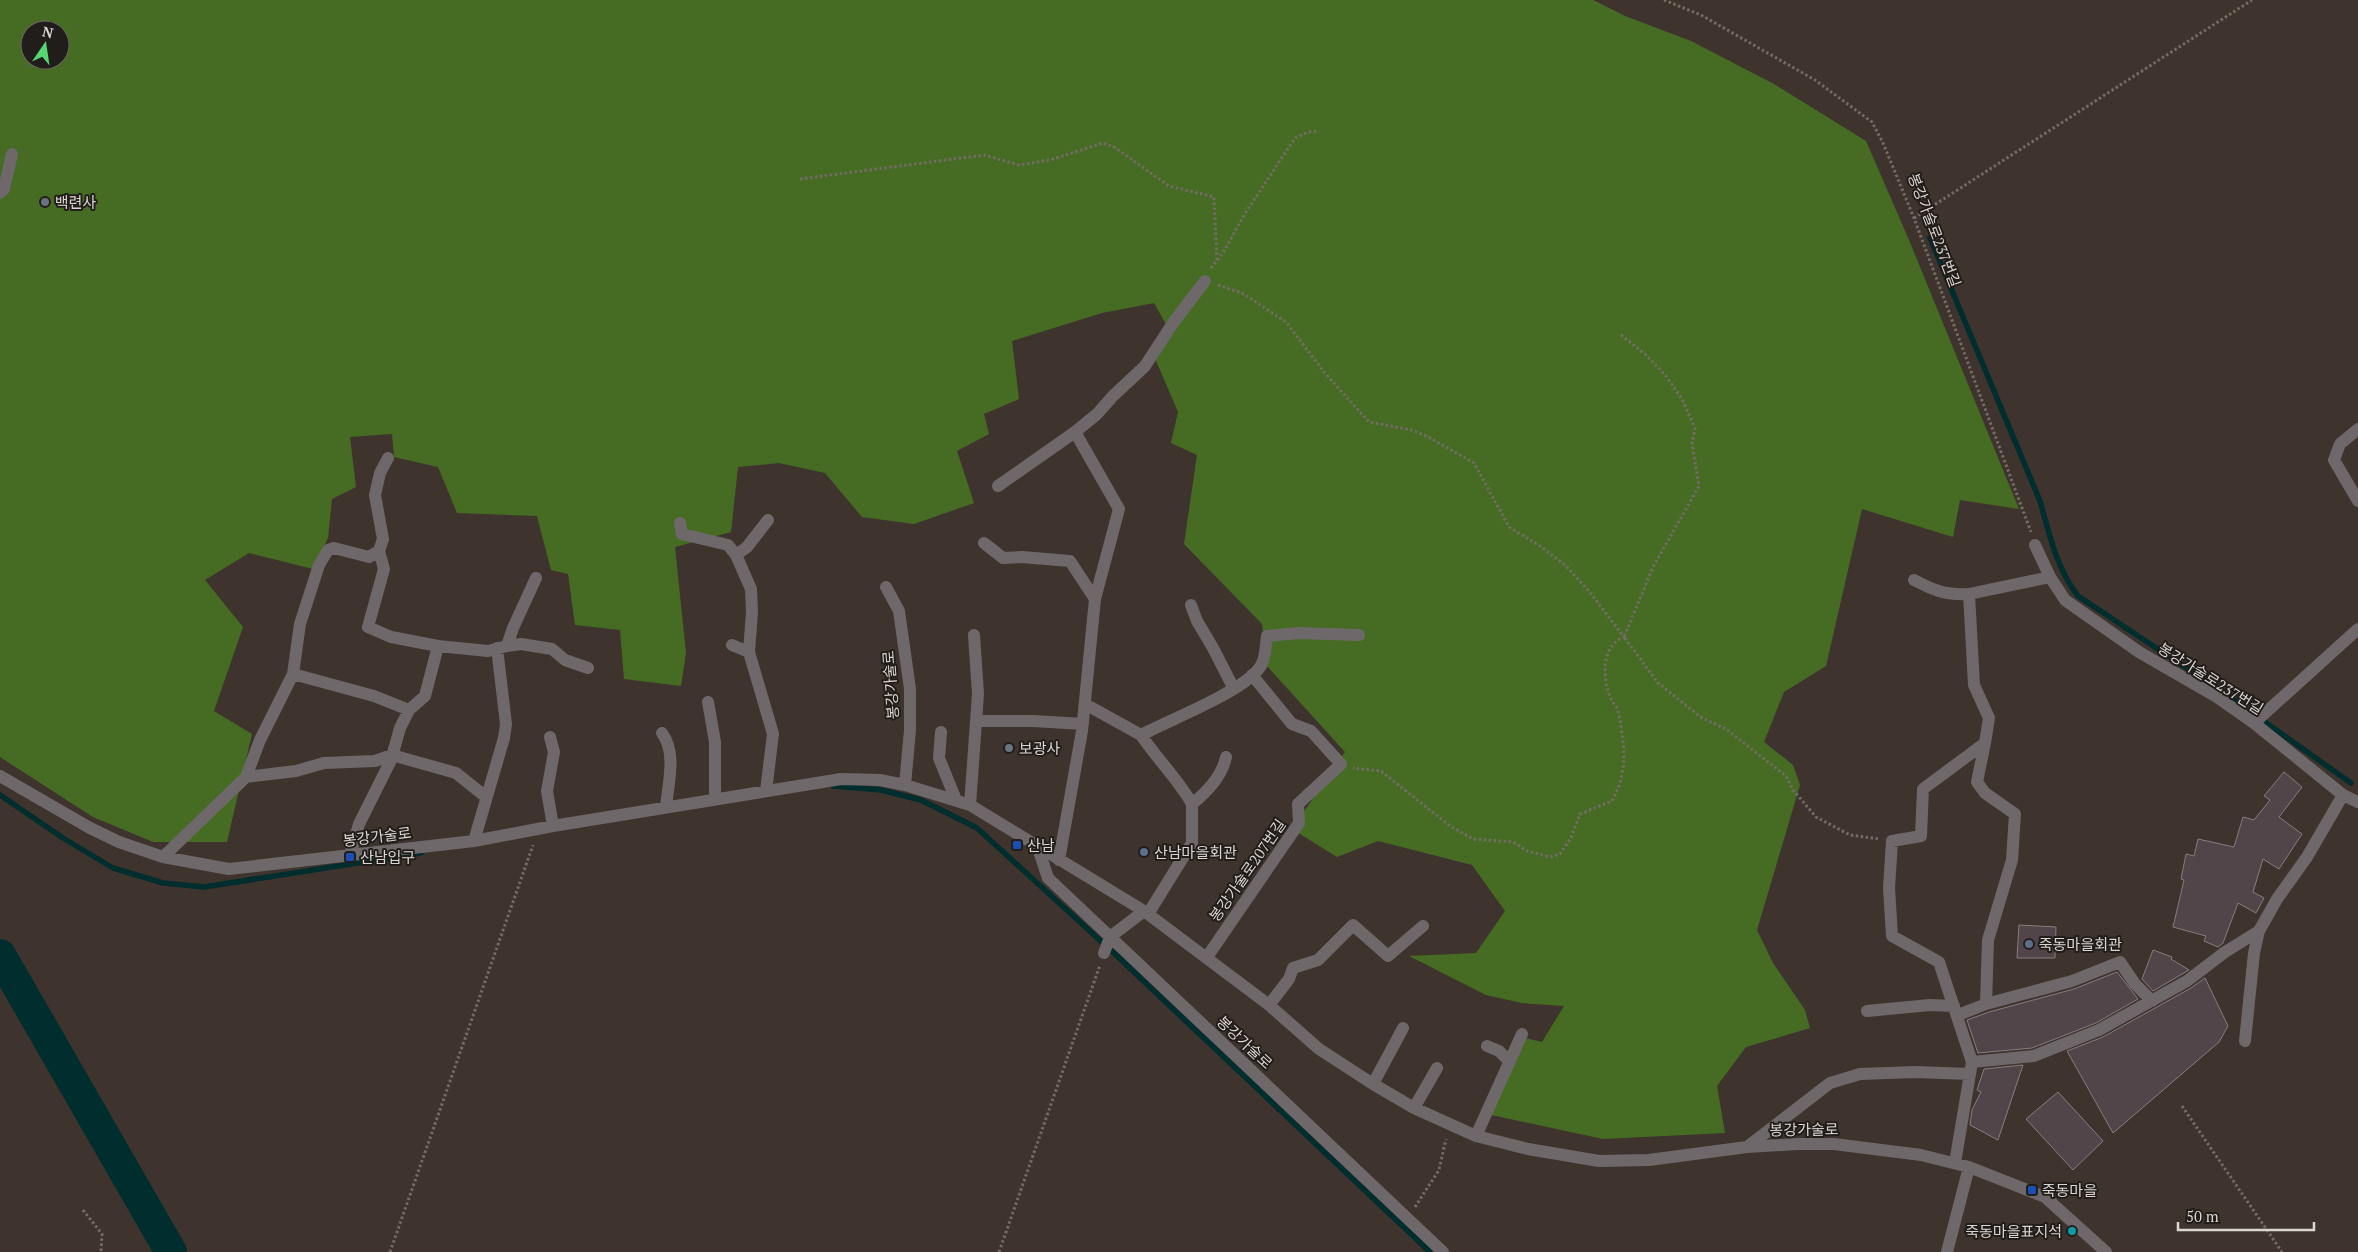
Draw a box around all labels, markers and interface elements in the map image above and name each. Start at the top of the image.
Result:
north arrow [20,20,70,70]
text: N [41,21,56,42]
street label: 봉강가술로237번길 [1904,170,1966,290]
place label: 백련사 [55,192,97,212]
marker: 백련사 [39,196,51,208]
street label: 봉강가술로237번길 [2155,638,2267,718]
street label: 봉강가술로 [878,650,902,720]
place label: 보광사 [1019,738,1061,758]
marker: 보광사 [1003,742,1015,754]
street label: 봉강가술로207번길 [1204,815,1290,925]
street label: 봉강가술로 [342,822,412,850]
place label: 산남 [1027,835,1055,855]
marker: 산남 [1011,839,1023,851]
place label: 산남마을회관 [1154,842,1237,862]
marker: 산남마을회관 [1138,846,1150,858]
place label: 산남입구 [360,847,415,867]
marker: 산남입구 [344,851,356,863]
place label: 죽동마을회관 [2039,934,2122,954]
marker: 죽동마을회관 [2023,938,2035,950]
street label: 봉강가술로 [1213,1011,1277,1073]
street label: 봉강가술로 [1769,1118,1839,1140]
place label: 죽동마을 [2042,1180,2097,1200]
marker: 죽동마을 [2026,1184,2038,1196]
scale bar [2178,1200,2314,1232]
text: 50 m [2186,1206,2219,1226]
place label: 죽동마을표지석 [1965,1221,2062,1241]
marker: 죽동마을표지석 [2066,1225,2078,1237]

